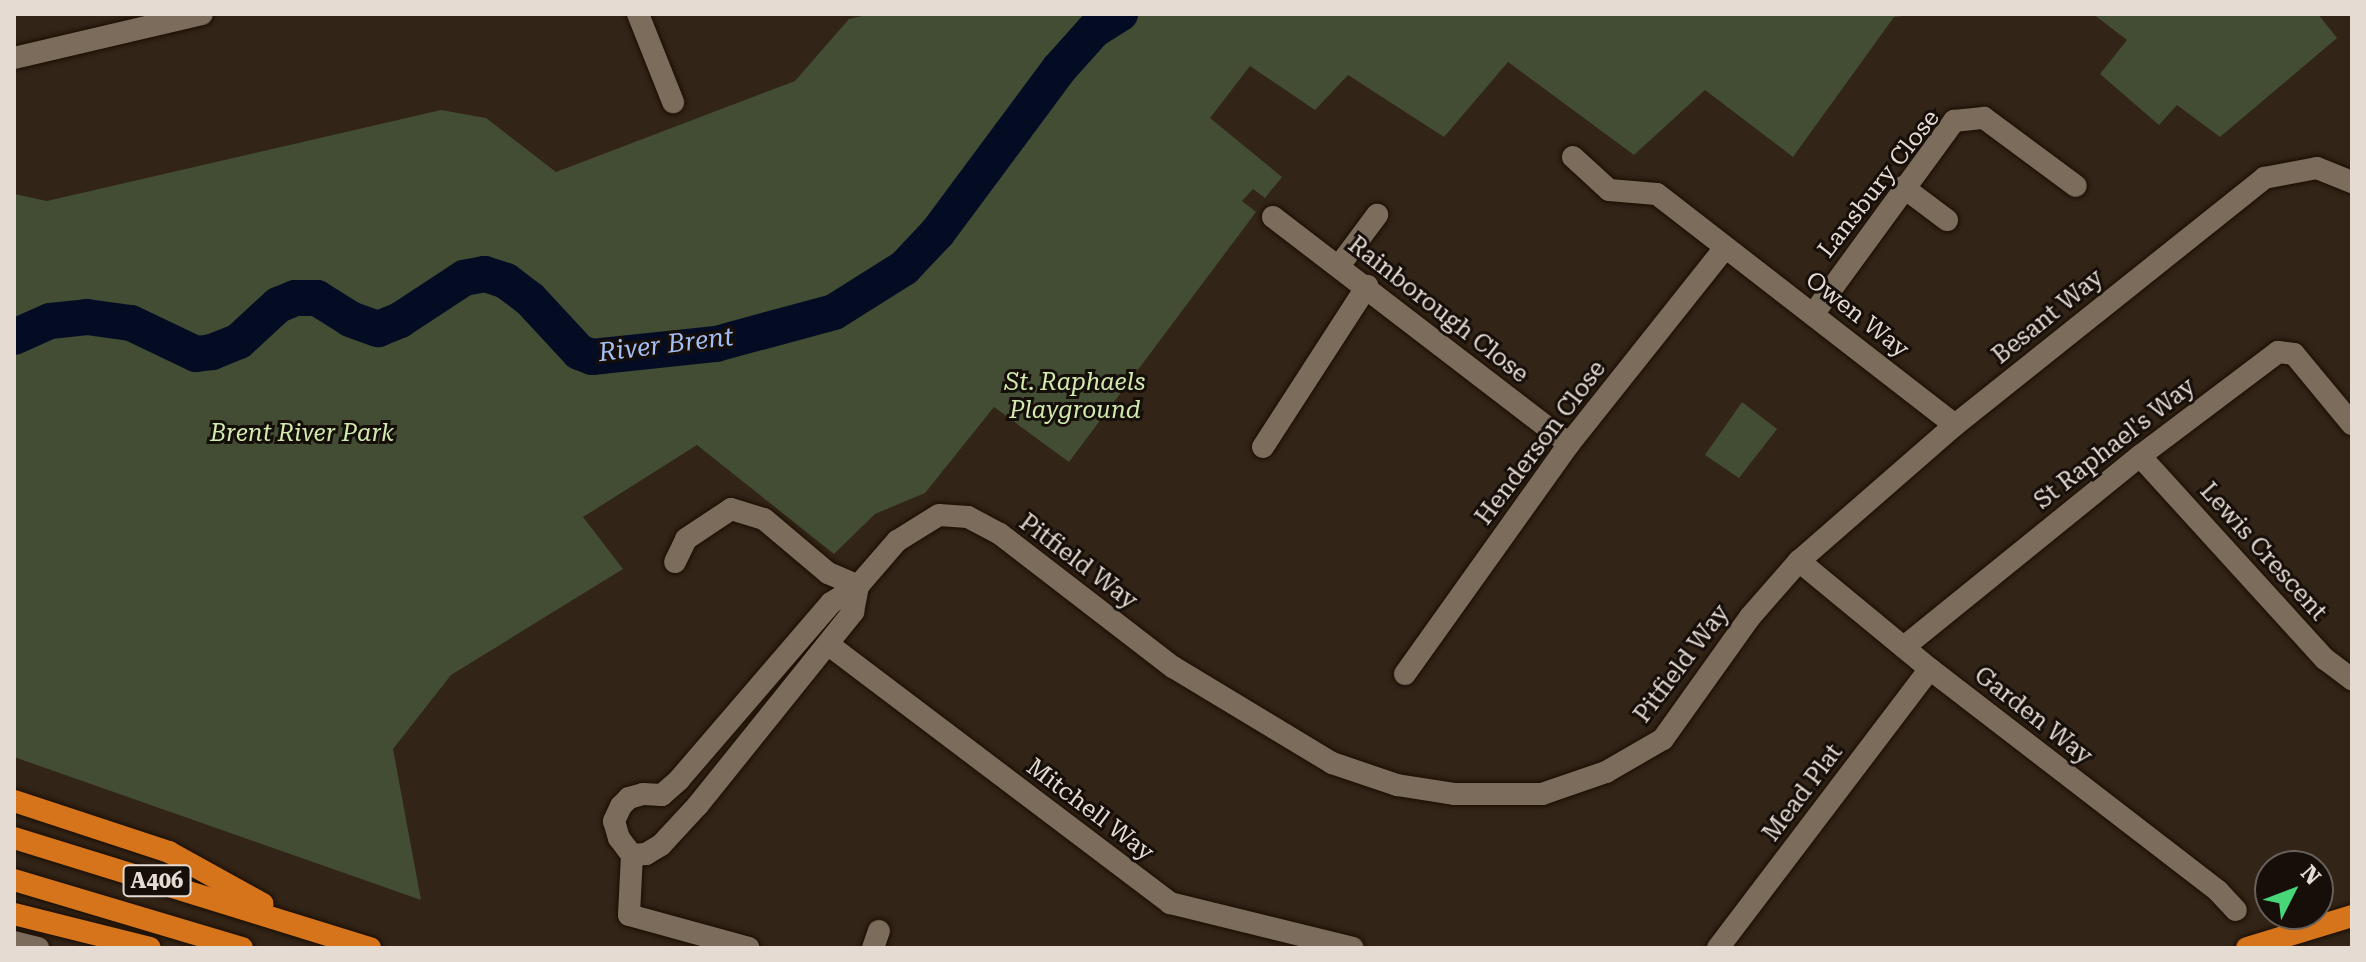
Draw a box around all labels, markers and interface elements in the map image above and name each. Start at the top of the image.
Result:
street label: Lansbury Close [1812,104,1946,264]
street label: Rainborough Close [1342,231,1534,389]
street label: Besant Way [1987,264,2109,370]
street label: Owen Way [1800,266,1914,364]
water label: River Brent [597,321,735,369]
street label: Henderson Close [1470,355,1612,531]
park label: St. Raphaels Playground [1005,369,1145,425]
street label: St Raphael's Way [2029,372,2201,516]
park label: Brent River Park [210,420,394,448]
street label: Lewis Crescent [2194,477,2332,627]
street label: Pitfield Way [1013,508,1143,616]
street label: Pitfield Way [1628,599,1736,729]
street label: Garden Way [1968,661,2098,771]
street label: Mead Plat [1757,739,1849,847]
street label: Mitchell Way [1021,753,1159,867]
north arrow [2254,850,2334,930]
text: N [2296,860,2326,890]
road number: A406 [121,863,193,899]

